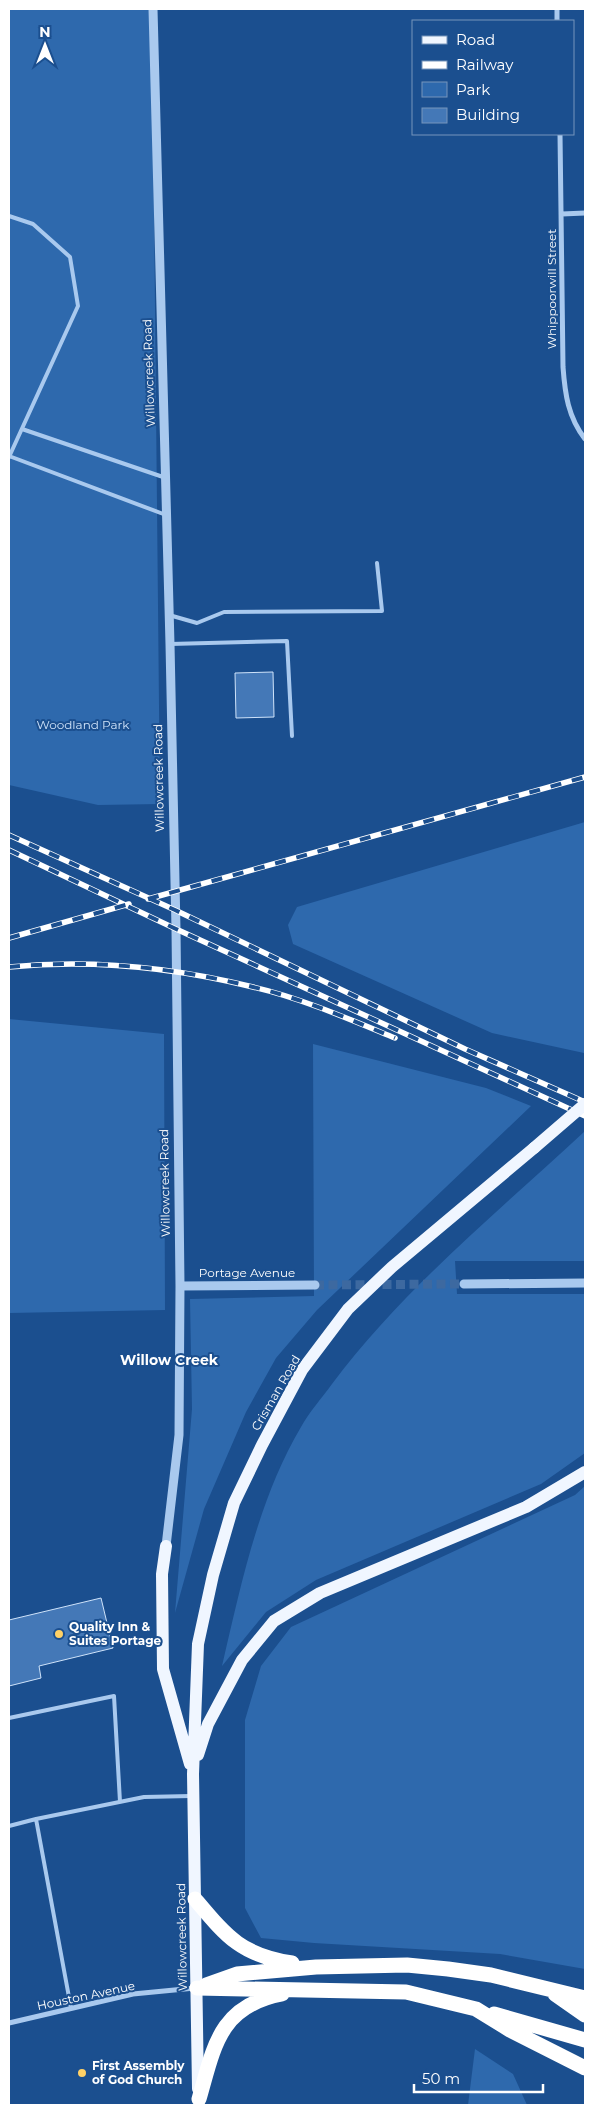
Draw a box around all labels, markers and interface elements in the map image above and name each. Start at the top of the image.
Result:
north arrow [20,20,70,70]
legend [412,20,574,135]
text: N [39,23,51,41]
text: Road [456,30,495,49]
text: Railway [456,55,514,74]
text: Park [456,80,490,99]
text: Building [456,105,520,124]
street label: Whippoorwill Street [544,229,559,349]
street label: Willowcreek Road [139,319,158,427]
park label: Woodland Park [37,717,130,732]
street label: Willowcreek Road [150,724,167,832]
street label: Willowcreek Road [156,1129,173,1237]
street label: Portage Avenue [199,1265,295,1280]
district label: Willow Creek [120,1351,219,1369]
street label: Crisman Road [248,1352,303,1433]
place label: Quality Inn & Suites Portage [69,1619,162,1648]
marker: Quality Inn & Suites Portage [53,1628,65,1640]
street label: Willowcreek Road [173,1883,190,1991]
street label: Houston Avenue [35,1978,136,2013]
place label: First Assembly of God Church [92,2058,185,2087]
scale bar [414,2062,543,2094]
marker: First Assembly of God Church [76,2067,88,2079]
text: 50 m [422,2069,460,2088]

